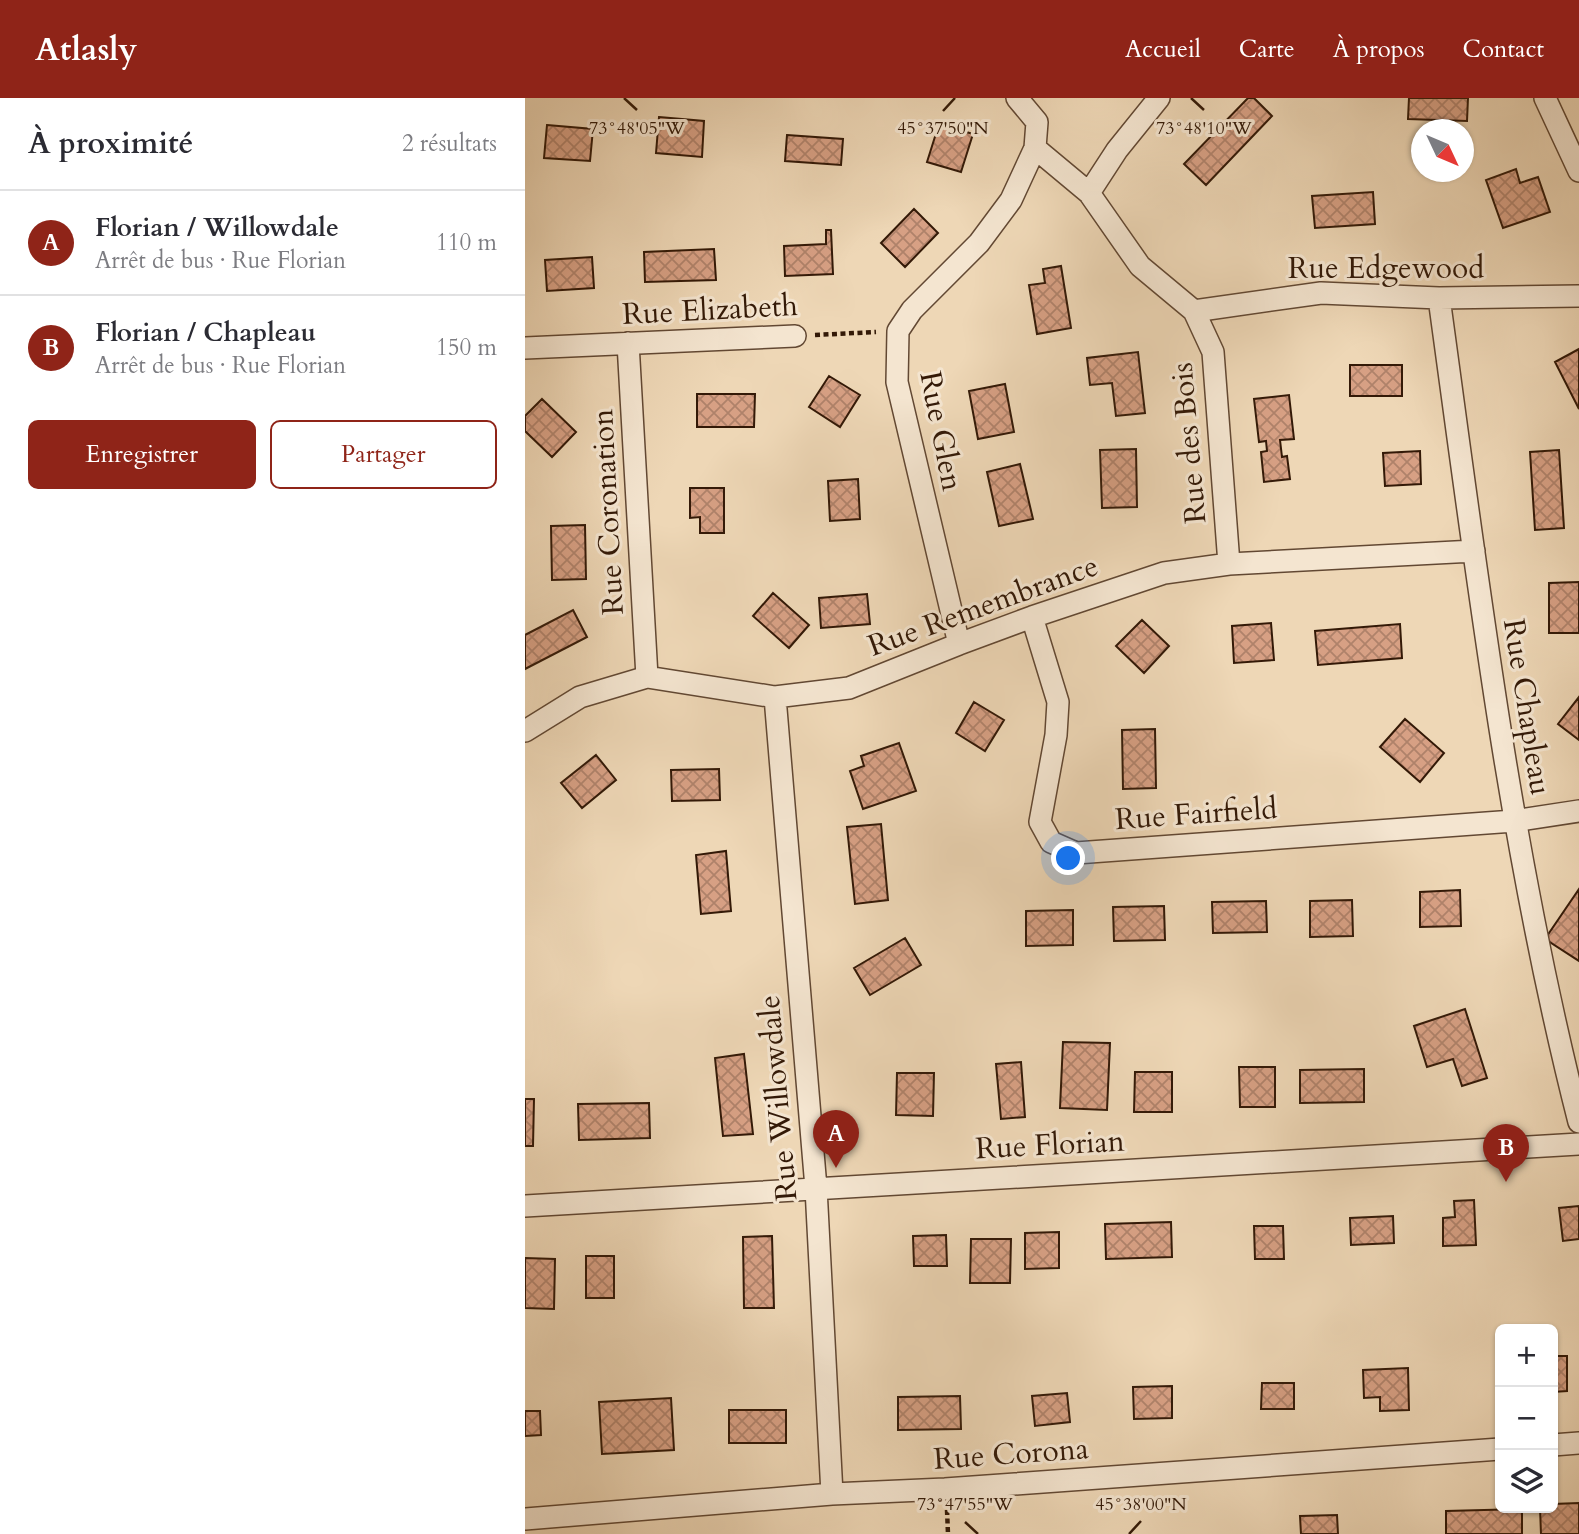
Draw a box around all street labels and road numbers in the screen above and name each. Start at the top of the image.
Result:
street label: Rue Edgewood [1288,248,1484,289]
street label: Rue Elizabeth [621,285,799,335]
street label: Rue des Bois [1162,361,1216,525]
street label: Rue Glen [909,368,973,494]
street label: Rue Coronation [582,408,634,616]
street label: Rue Remembrance [862,545,1104,667]
street label: Rue Chapleau [1493,616,1561,798]
street label: Rue Fairfield [1114,788,1279,840]
street label: Rue Willowdale [749,993,807,1203]
street label: Rue Florian [974,1121,1126,1169]
street label: Rue Corona [932,1428,1090,1480]

